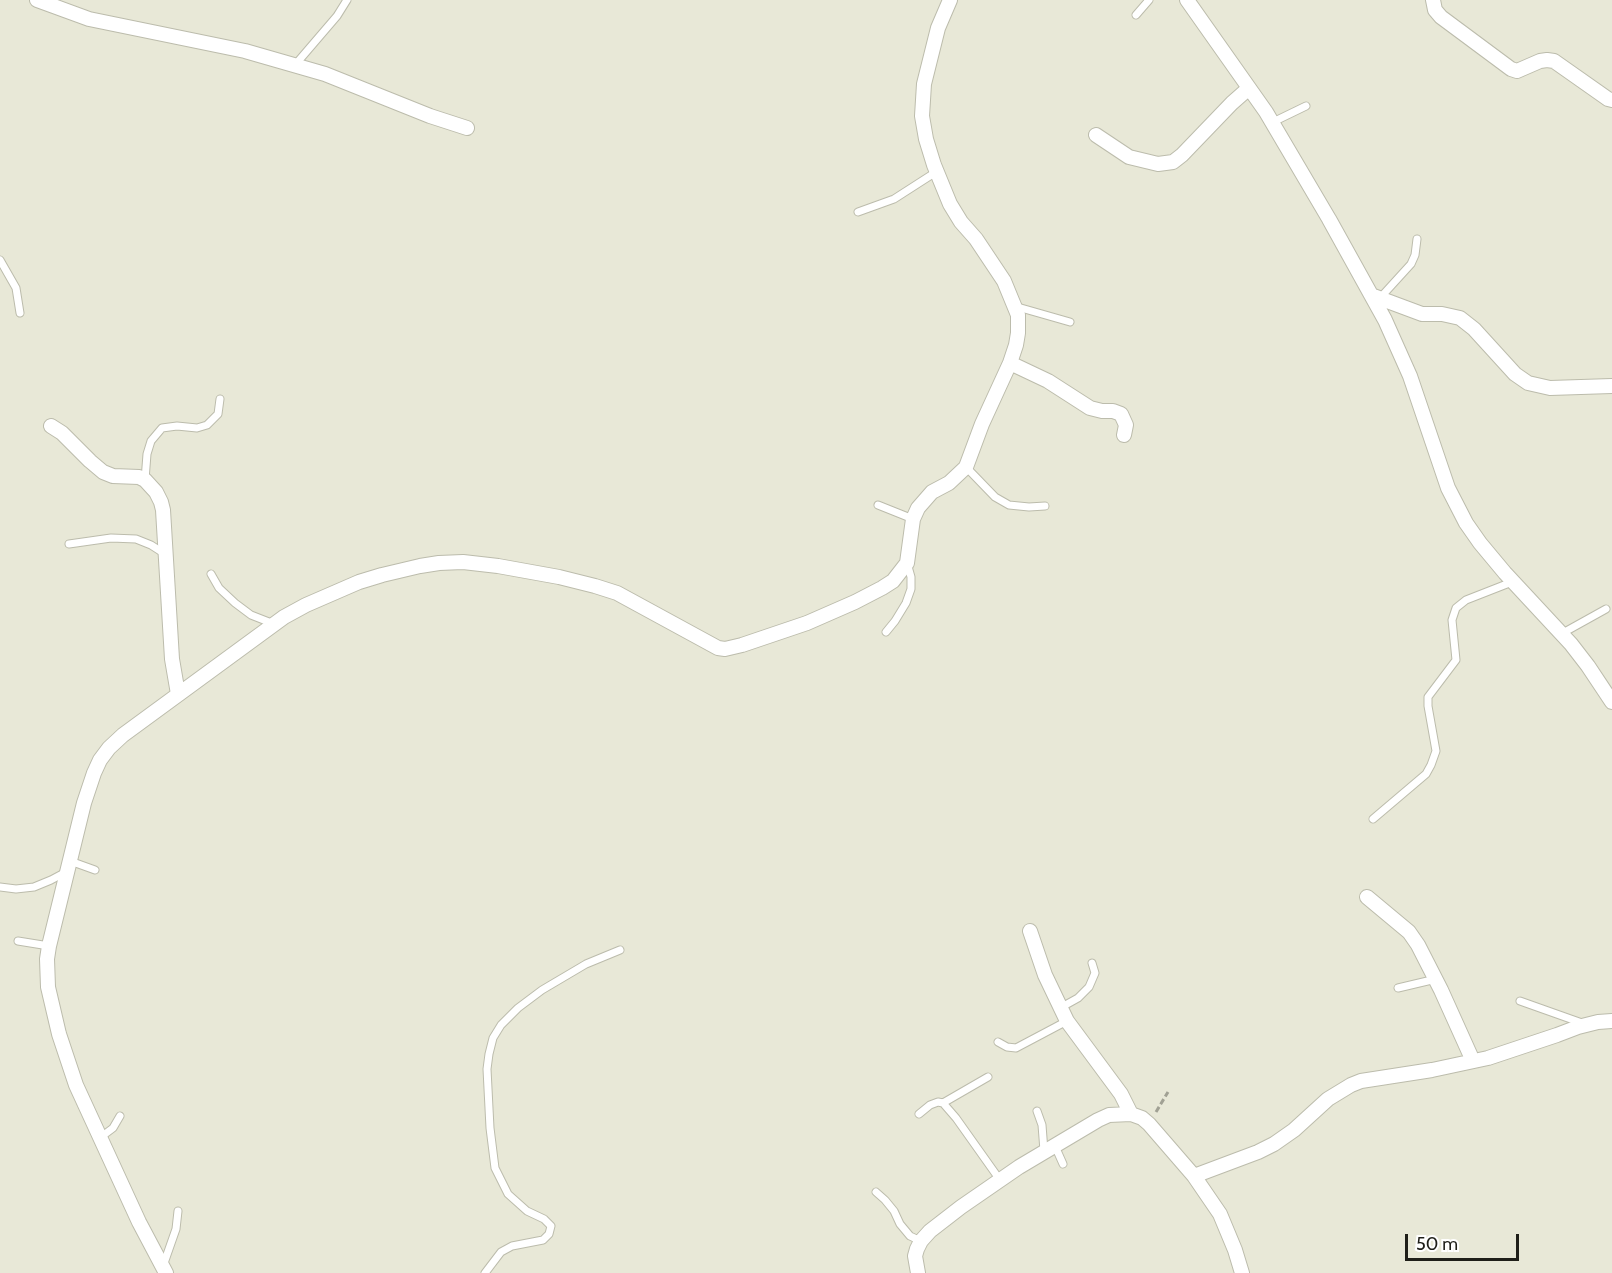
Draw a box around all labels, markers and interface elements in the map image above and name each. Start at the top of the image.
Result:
scale bar [1408,1222,1522,1260]
text: 50 m [1416,1233,1458,1255]

